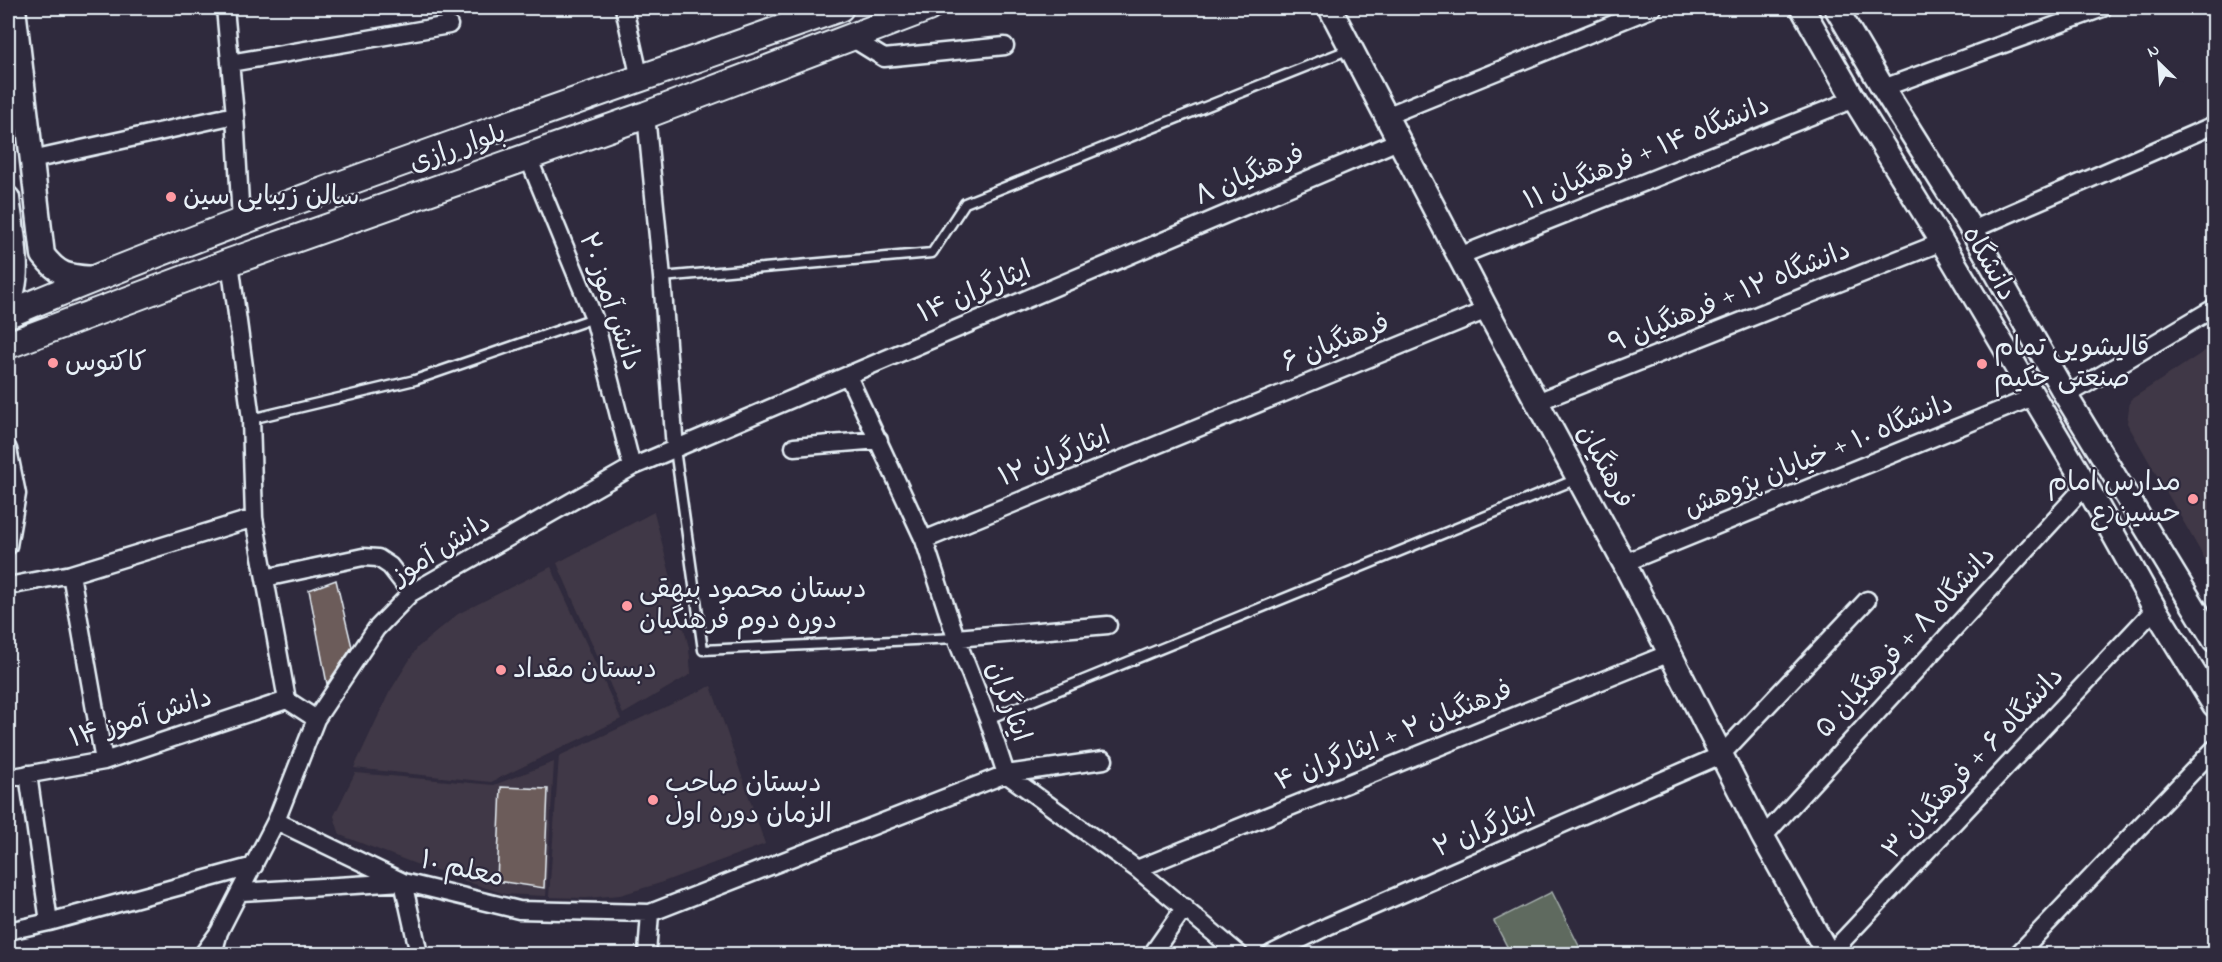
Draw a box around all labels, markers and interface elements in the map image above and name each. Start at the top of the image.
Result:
north arrow [2129,33,2189,93]
text: N [2144,38,2164,64]
street label: دانشگاه ۱۴ + فرهنگیان ۱۱ [1518,87,1776,221]
street label: بلوار رازی [404,114,512,184]
street label: فرهنگیان ۸ [1189,135,1311,217]
place label: سالن زیبایی سین [183,178,359,217]
marker: سالن زیبایی سین [164,190,178,204]
street label: دانشگاه [1951,219,2025,309]
street label: دانش آموز ۲۰ [567,228,651,376]
street label: دانشگاه ۱۲ + فرهنگیان ۹ [1603,232,1857,364]
street label: ایثارگران ۱۴ [912,252,1038,334]
street label: فرهنگیان ۶ [1276,305,1396,383]
place label: قالیشویی تمام صنعتی حکیم [1994,329,2150,399]
place label: کاکتوس [65,344,147,383]
marker: کاکتوس [46,356,60,370]
marker: قالیشویی تمام صنعتی حکیم [1975,357,1989,371]
street label: دانشگاه ۱۰ + خیابان پژوهش [1678,385,1960,529]
street label: ایثارگران ۱۲ [993,418,1117,498]
street label: فرهنگیان [1566,418,1642,516]
place label: مدارس امام حسین(ع [2048,464,2181,534]
marker: مدارس امام حسین(ع [2186,492,2200,506]
street label: دانش آموز [383,504,499,597]
street label: دانشگاه ۸ + فرهنگیان ۵ [1806,538,2006,748]
place label: دبستان محمود بیهقی دوره دوم فرهنگیان [639,571,867,641]
marker: دبستان محمود بیهقی دوره دوم فرهنگیان [620,599,634,613]
place label: دبستان مقداد [513,651,657,690]
street label: ایثارگران [974,656,1040,748]
street label: دانشگاه ۶ + فرهنگیان ۳ [1874,659,2074,869]
marker: دبستان مقداد [494,663,508,677]
street label: فرهنگیان ۲ + ایثارگران ۴ [1269,671,1519,803]
street label: دانش آموز ۱۴ [65,679,217,759]
place label: دبستان صاحب الزمان دوره اول [665,765,832,835]
street label: ایثارگران ۲ [1428,791,1542,869]
marker: دبستان صاحب الزمان دوره اول [646,793,660,807]
street label: معلم ۱۰ [416,841,508,899]

